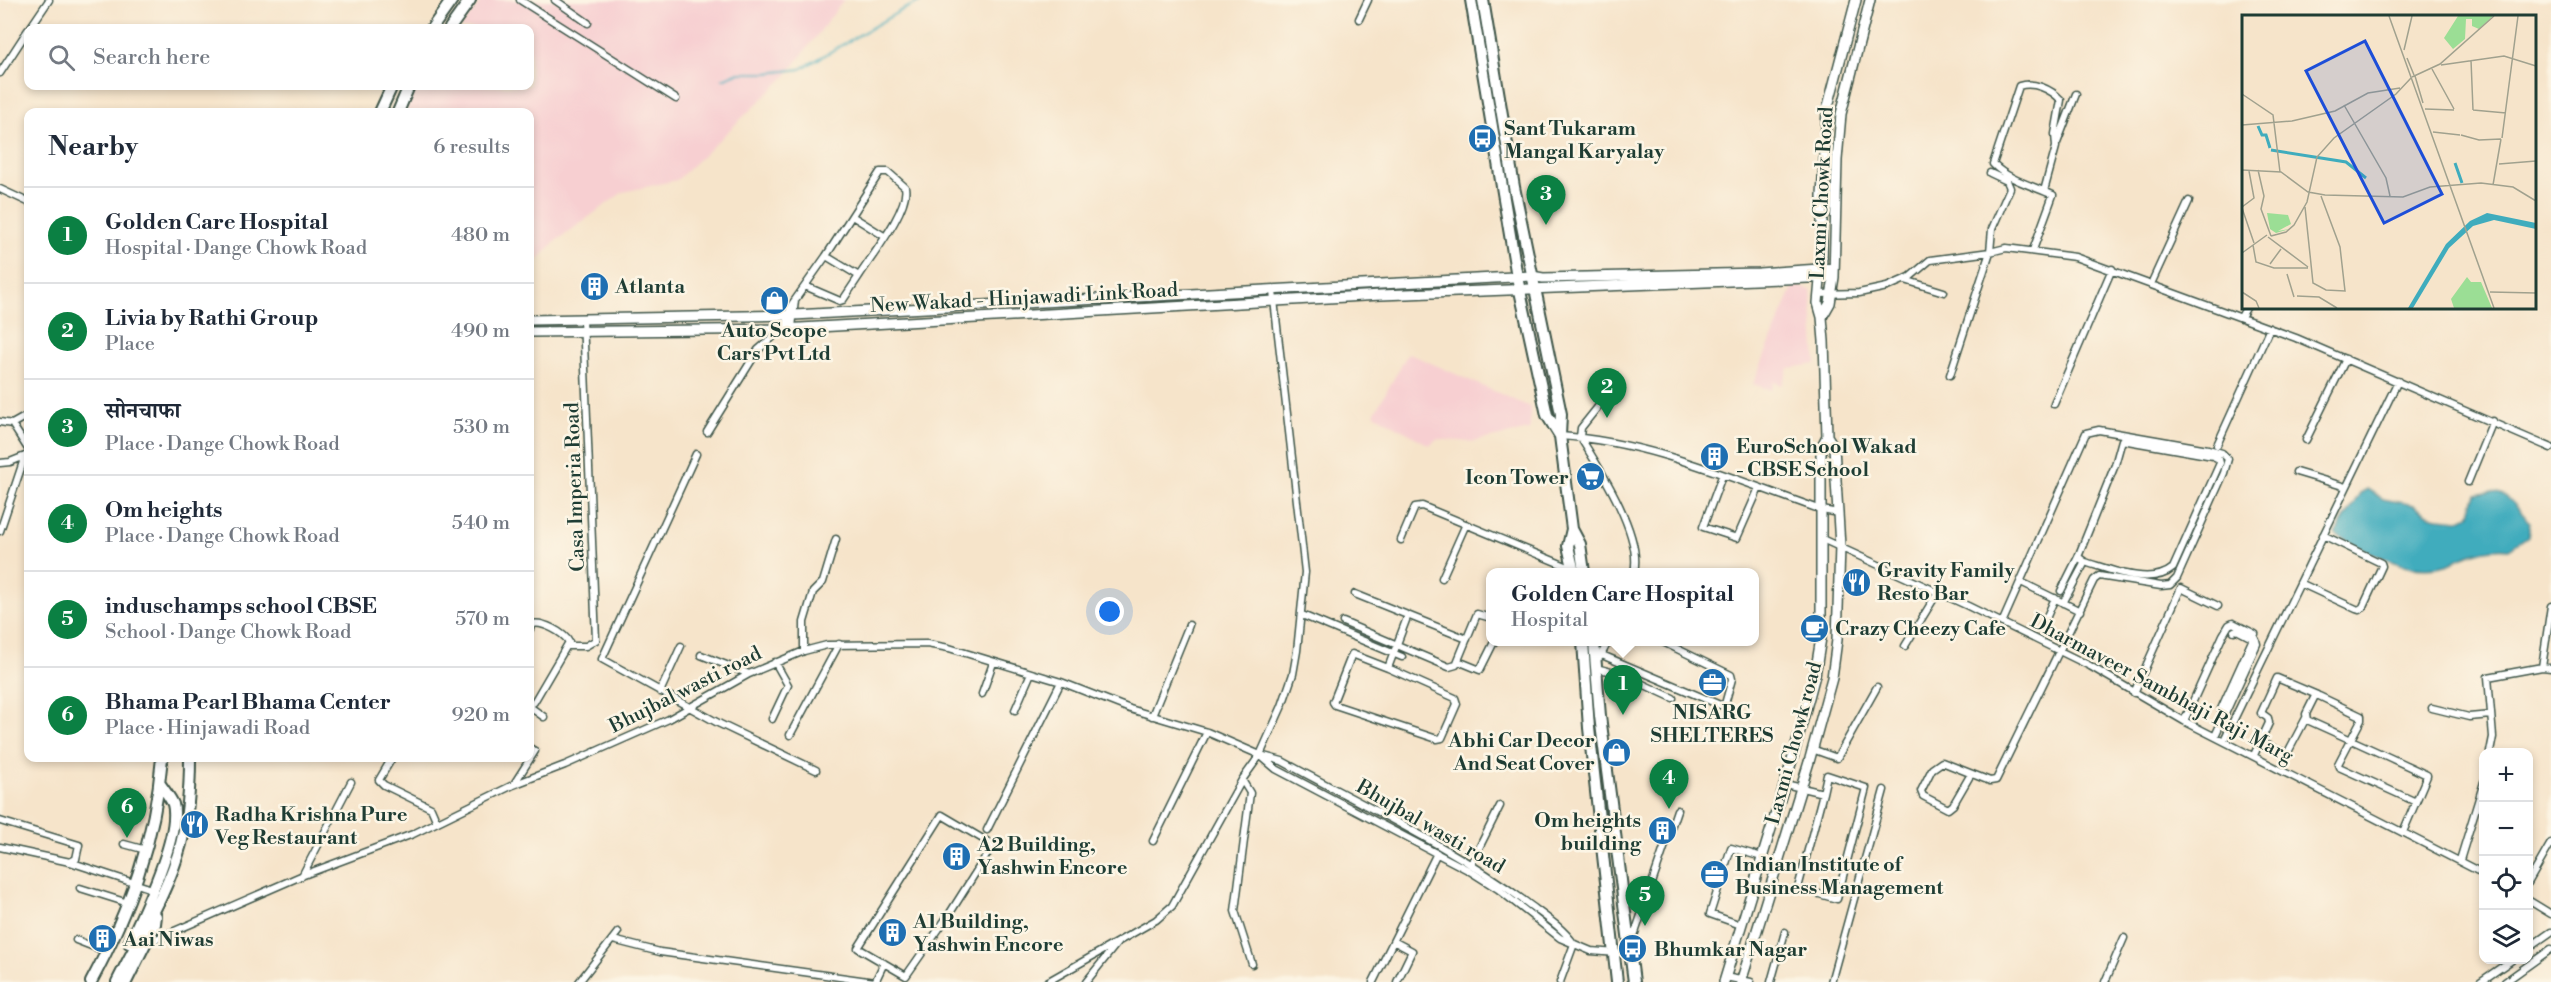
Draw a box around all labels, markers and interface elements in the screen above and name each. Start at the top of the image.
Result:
inset map [2242,15,2536,309]
search box [24,24,534,90]
icon: search [45,41,78,74]
text: Search here [93,44,210,71]
street label: Laxmi Chowk Road [1805,105,1840,280]
place label: Sant Tukaram Mangal Karyalay [1504,117,1665,165]
bus stop icon: Sant Tukaram Mangal Karyalay [1467,123,1499,155]
text: Nearby [48,131,138,163]
text: 6 results [433,135,510,160]
pin: 3 [1526,176,1566,225]
text: Golden Care Hospital [105,209,328,236]
text: 1 [63,223,72,248]
text: 480 m [451,223,510,248]
text: Hospital · Dange Chowk Road [105,236,367,261]
building icon: Atlanta [578,270,610,302]
place label: Atlanta [614,275,685,300]
street label: New Wakad - Hinjawadi Link Road [870,278,1179,319]
shop icon: Auto Scope Cars Pvt Ltd [758,284,790,316]
text: Livia by Rathi Group [105,305,318,332]
text: 2 [61,319,74,344]
text: 490 m [451,319,510,344]
place label: Auto Scope Cars Pvt Ltd [717,319,832,367]
text: Place [105,332,155,357]
pin: 2 [1588,368,1626,418]
text: सोनचाफा [105,398,180,425]
street label: Casa Imperia Road [560,401,591,572]
text: 3 [61,415,74,440]
text: 530 m [453,415,510,440]
text: Place · Dange Chowk Road [105,432,340,457]
place label: EuroSchool Wakad - CBSE School [1736,435,1917,483]
building icon: EuroSchool Wakad - CBSE School [1699,441,1731,473]
supermarket icon: Icon Tower [1574,461,1606,493]
place label: Icon Tower [1465,466,1569,491]
text: Om heights [105,497,222,524]
text: 4 [61,511,74,536]
text: 540 m [452,511,510,536]
text: Place · Dange Chowk Road [105,524,340,549]
place label: Gravity Family Resto Bar [1877,559,2015,607]
restaurant icon: Gravity Family Resto Bar [1840,566,1872,598]
popup [1486,568,1759,646]
text: Golden Care Hospital [1511,581,1734,608]
text: induschamps school CBSE [105,593,377,620]
your location [1095,597,1124,626]
text: 5 [61,607,74,632]
text: 570 m [455,607,510,632]
text: Hospital [1511,608,1588,633]
street label: Dharmaveer Sambhaji Raji Marg [2025,609,2298,770]
cafe icon: Crazy Cheezy Cafe [1798,612,1830,644]
place label: Crazy Cheezy Cafe [1835,617,2006,642]
text: School · Dange Chowk Road [105,620,351,645]
street label: Bhujbal wasti road [605,641,766,740]
street label: Laxmi Chowk road [1761,659,1828,828]
pin: 1 [1604,666,1642,715]
office icon: NISARG SHELTERES [1696,666,1728,698]
text: Bhama Pearl Bhama Center [105,689,391,716]
place label: NISARG SHELTERES [1651,701,1773,749]
text: 6 [61,703,74,728]
text: 920 m [452,703,510,728]
text: Place · Hinjawadi Road [105,716,310,741]
place label: Abhi Car Decor And Seat Cover [1447,729,1595,777]
shop icon: Abhi Car Decor And Seat Cover [1600,736,1632,768]
map controls [2479,748,2533,964]
button: + [2479,748,2533,802]
pin: 4 [1650,760,1688,809]
street label: Bhujbal wasti road [1351,774,1510,880]
pin: 6 [108,788,146,838]
button: − [2479,802,2533,856]
place label: Radha Krishna Pure Veg Restaurant [214,803,408,851]
restaurant icon: Radha Krishna Pure Veg Restaurant [178,809,210,841]
place label: Om heights building [1534,809,1642,857]
building icon: Om heights building [1646,815,1678,847]
place label: A2 Building, Yashwin Encore [976,833,1128,881]
building icon: A2 Building, Yashwin Encore [940,840,972,872]
place label: Indian Institute of Business Management [1735,853,1944,901]
button: locate [2479,856,2533,910]
office icon: Indian Institute of Business Management [1698,859,1730,891]
pin: 5 [1626,876,1664,926]
place label: A1 Building, Yashwin Encore [912,910,1064,958]
button: layers [2479,910,2533,964]
building icon: A1 Building, Yashwin Encore [876,916,908,948]
building icon: Aai Niwas [86,923,118,955]
place label: Aai Niwas [122,928,214,953]
bus stop icon: Bhumkar Nagar [1617,933,1649,965]
place label: Bhumkar Nagar [1654,938,1807,963]

